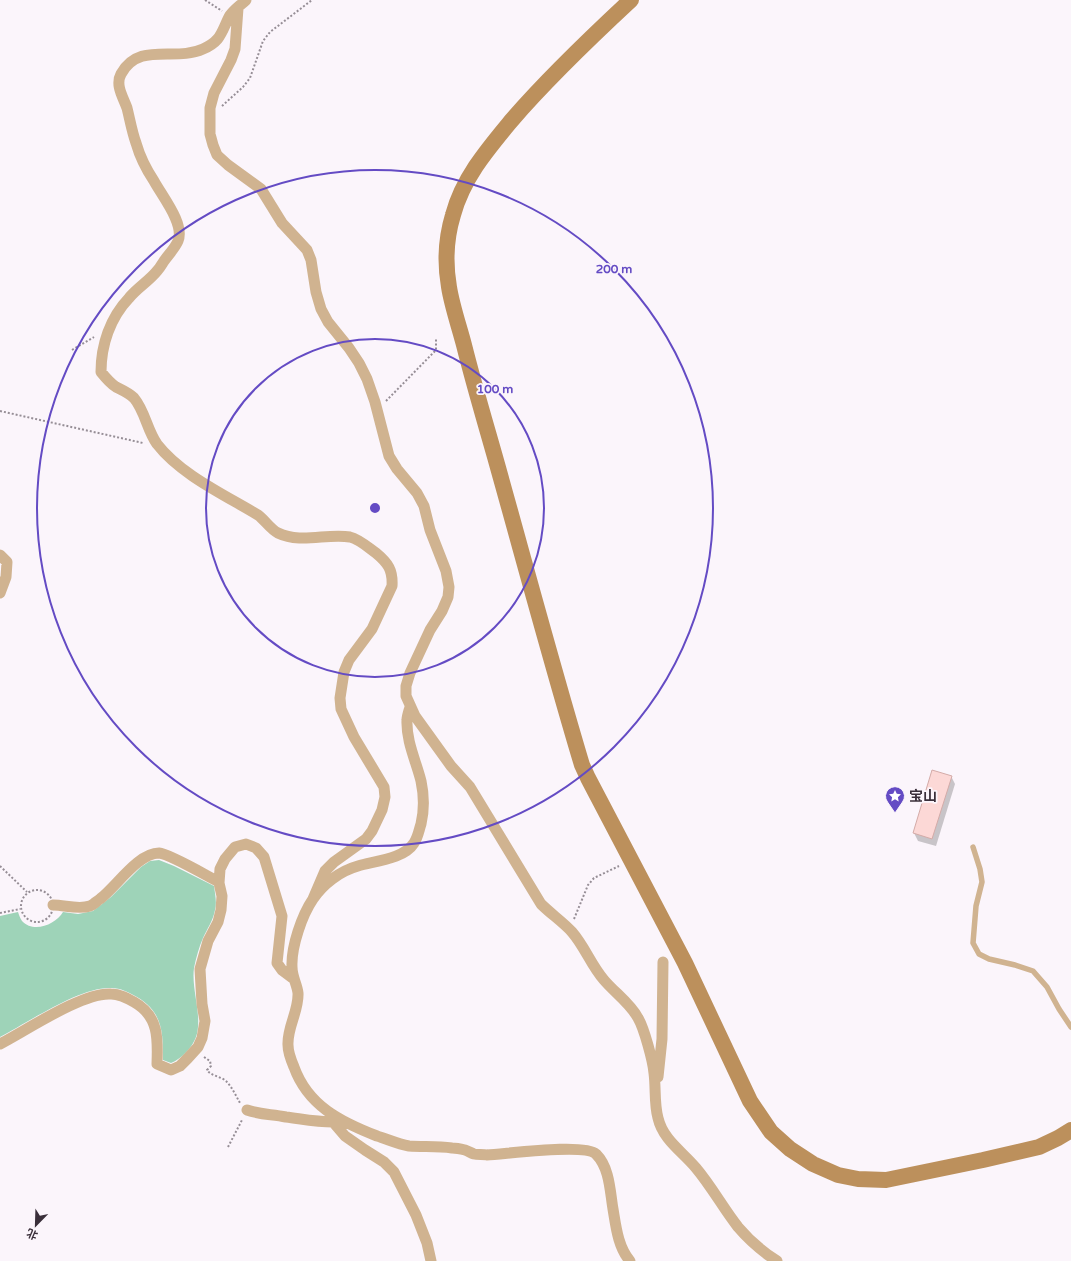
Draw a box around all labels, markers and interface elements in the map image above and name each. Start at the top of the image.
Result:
text: 200 m [596,262,632,276]
text: 100 m [477,382,513,396]
centre of rings [368,501,382,515]
place icon: 宝山 [884,785,906,813]
place label: 宝山 [909,788,937,805]
north arrow [16,1205,56,1245]
text: 北 [25,1226,40,1242]

